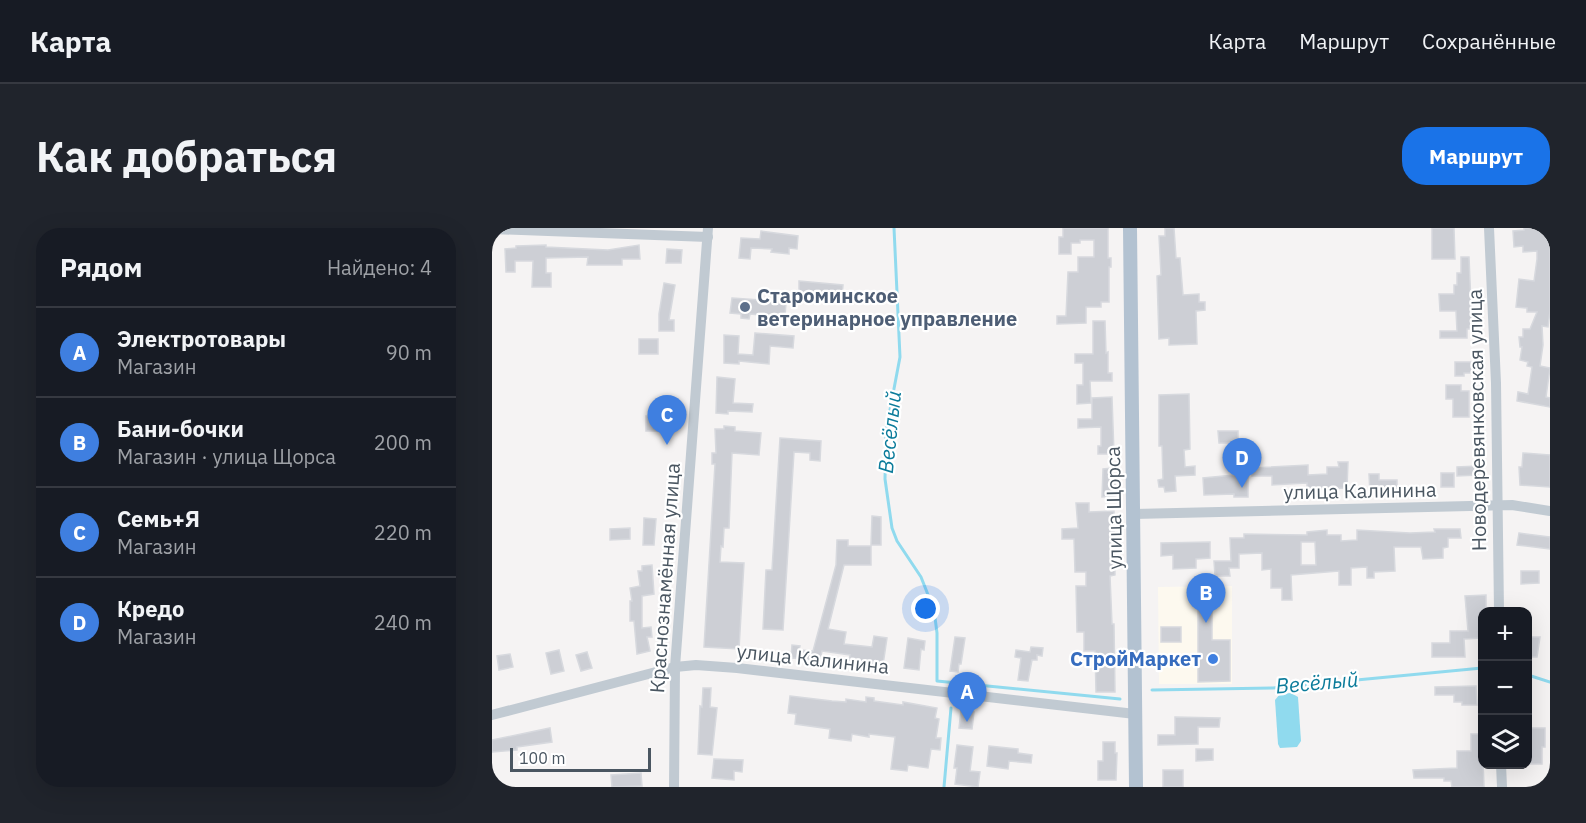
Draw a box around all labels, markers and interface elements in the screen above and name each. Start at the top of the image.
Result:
text: Карта [30,23,111,60]
text: Карта [1208,27,1266,55]
text: Маршрут [1299,27,1389,55]
text: Сохранённые [1422,27,1556,55]
button: Маршрут [1402,127,1550,185]
text: Как добраться [36,129,337,184]
text: Рядом [60,250,142,284]
text: Найдено: 4 [327,254,432,281]
place label: Староминское ветеринарное управление [757,282,1017,332]
street label: Новодеревянковская улица [1461,288,1492,551]
marker: Староминское ветеринарное управление [738,300,752,314]
text: Электротовары [117,324,286,353]
text: A [73,339,86,366]
text: 90 m [386,339,432,366]
text: Магазин [117,353,197,380]
water label: Весёлый [871,389,907,475]
pin: C [648,396,687,445]
text: Бани-бочки [117,414,244,443]
text: B [73,429,86,456]
text: 200 m [374,429,432,456]
pin: D [1222,438,1262,488]
text: Магазин · улица Щорса [117,443,336,470]
street label: улица Щорса [1099,446,1128,570]
street label: Краснознамённая улица [643,462,686,694]
street label: улица Калинина [1283,476,1437,505]
text: Семь+Я [117,504,200,533]
text: C [73,519,86,546]
text: 220 m [374,519,432,546]
text: Магазин [117,533,197,560]
pin: B [1186,574,1226,623]
text: Кредо [117,594,184,623]
your location [911,594,940,623]
map controls [1478,607,1532,769]
button: + [1478,607,1532,661]
text: D [73,609,86,636]
text: 240 m [374,609,432,636]
text: Магазин [117,623,197,650]
street label: улица Калинина [735,637,891,680]
place label: СтройМаркет [1070,645,1201,672]
marker: СтройМаркет [1206,652,1220,666]
button: − [1478,661,1532,715]
water label: Весёлый [1274,664,1359,700]
pin: A [948,672,986,722]
button: layers [1478,715,1532,769]
scale bar [510,745,651,772]
text: 100 m [519,748,566,768]

